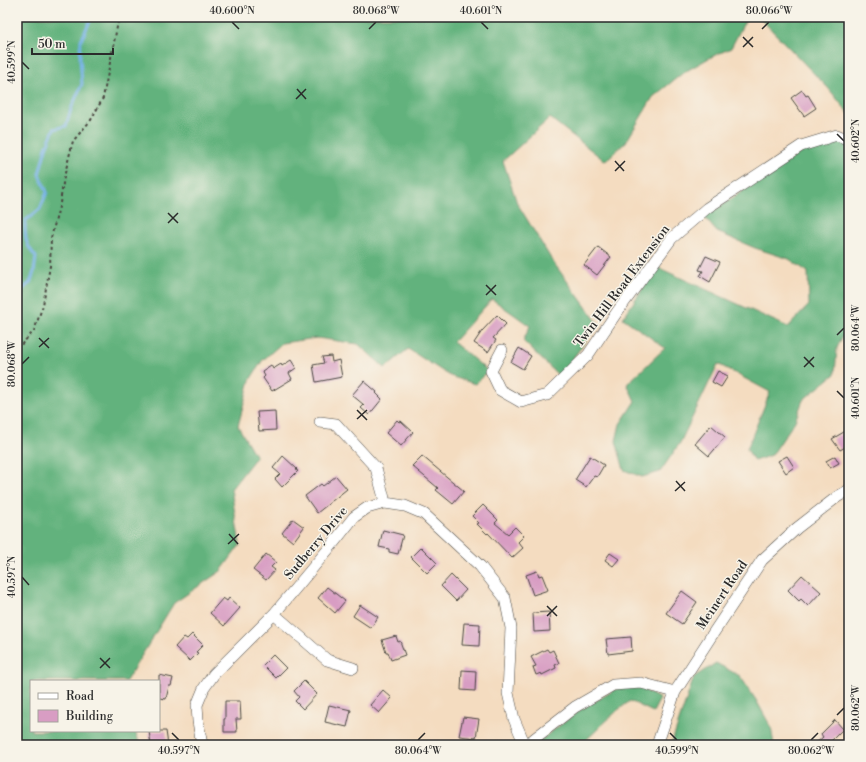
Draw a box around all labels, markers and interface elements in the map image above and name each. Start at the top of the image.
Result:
text: 40.600°N [209,5,255,17]
text: 80.068°W [353,5,400,17]
text: 40.601°N [460,5,503,17]
text: 80.066°W [746,5,793,17]
scale bar [32,30,113,56]
text: 50 m [38,37,66,52]
text: 40.599°N [6,40,18,84]
text: 40.602°N [850,118,862,163]
street label: Twin Hill Road Extension [571,221,673,350]
text: 80.064°W [850,304,862,351]
text: 80.068°W [6,340,18,387]
text: 40.601°N [850,376,862,419]
street label: Sudberry Drive [281,503,351,583]
text: 40.597°N [6,555,18,598]
street label: Meinert Road [693,557,751,633]
legend [30,680,160,732]
text: 80.062°W [850,684,862,731]
text: Road [66,689,94,704]
text: Building [65,709,114,724]
text: 40.597°N [158,745,201,757]
text: 80.064°W [395,745,442,757]
text: 40.599°N [655,745,699,757]
text: 80.062°W [788,745,835,757]

